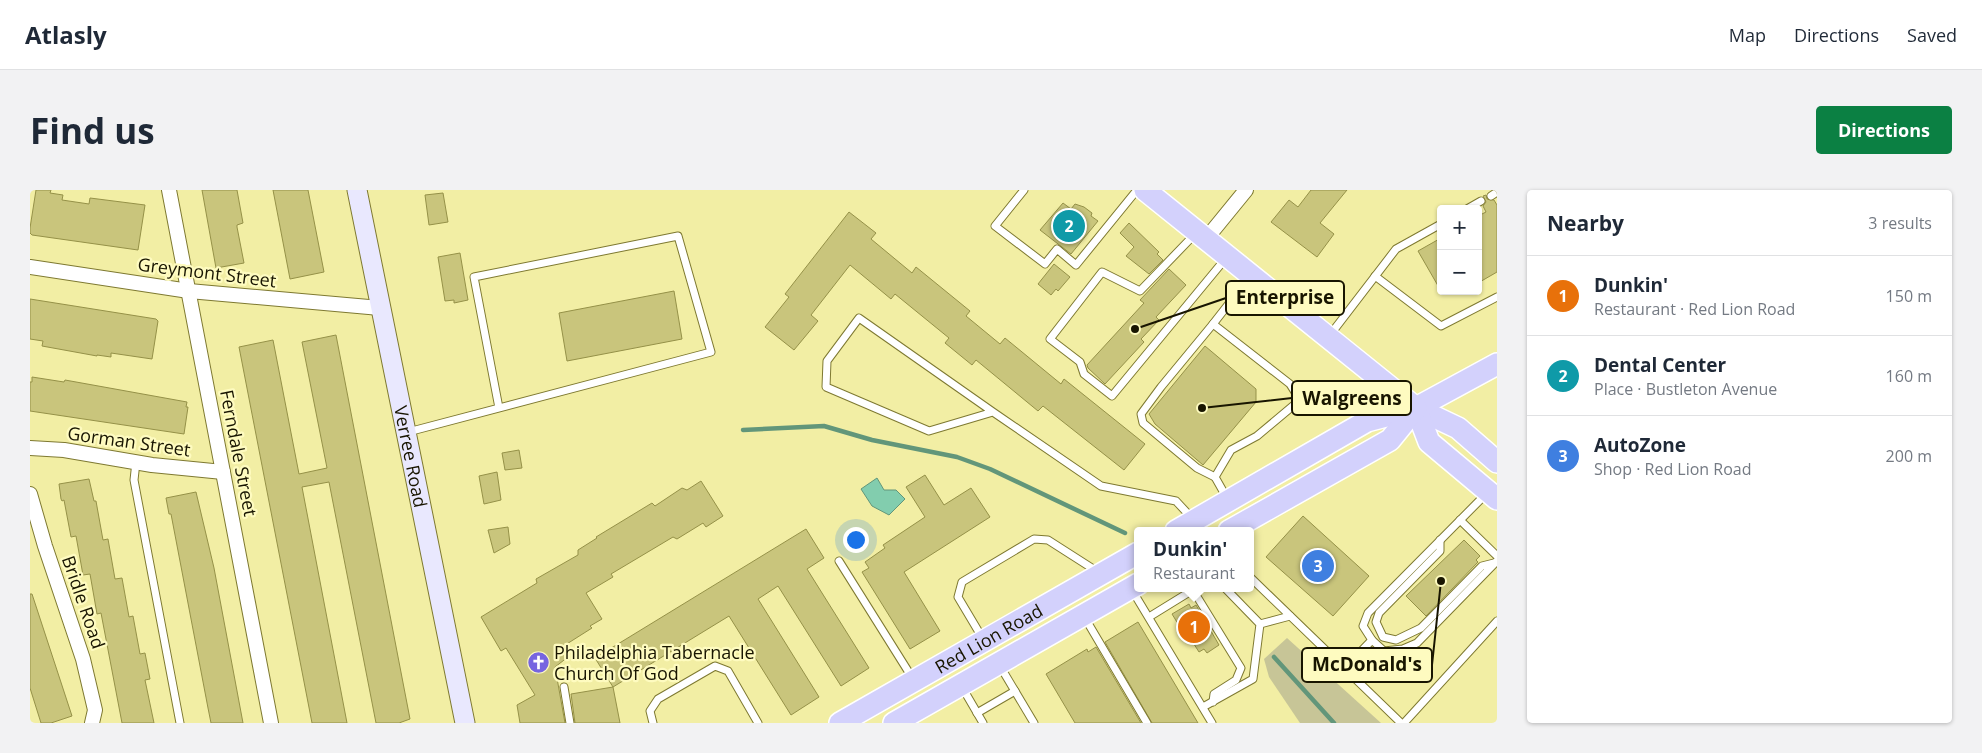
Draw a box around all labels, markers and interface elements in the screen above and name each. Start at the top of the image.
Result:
text: Atlasly [25,18,107,51]
text: Map [1729,23,1766,47]
text: Directions [1794,23,1879,47]
text: Saved [1907,23,1957,47]
button: Directions [1816,106,1952,154]
text: Find us [30,107,155,154]
map controls [1437,205,1482,295]
button: + [1437,205,1482,250]
pin: 2 [1053,207,1085,245]
text: Nearby [1547,209,1624,237]
text: 3 results [1868,212,1932,234]
button: − [1437,250,1482,295]
street label: Greymont Street [136,252,278,292]
text: Dunkin' [1594,272,1668,298]
callout: Enterprise [1226,281,1344,315]
text: Enterprise [1236,284,1334,310]
text: 1 [1558,285,1568,307]
text: 150 m [1886,285,1932,307]
text: Restaurant · Red Lion Road [1594,298,1795,320]
text: Dental Center [1594,352,1726,378]
text: 2 [1558,365,1568,387]
text: 160 m [1886,365,1932,387]
text: Place · Bustleton Avenue [1594,378,1777,400]
callout: Walgreens [1292,381,1411,415]
text: Walgreens [1302,385,1402,411]
street label: Ferndale Street [215,388,263,518]
street label: Verree Road [389,404,433,510]
street label: Gorman Street [66,420,192,462]
text: AutoZone [1594,432,1686,458]
text: 3 [1558,445,1568,467]
text: 200 m [1886,445,1932,467]
text: Shop · Red Lion Road [1594,458,1751,480]
your location [843,527,869,553]
popup [1134,527,1254,592]
text: Dunkin' [1153,536,1227,562]
pin: 3 [1302,547,1334,585]
street label: Bridle Road [57,552,111,652]
text: Restaurant [1153,562,1235,584]
street label: Red Lion Road [930,598,1047,679]
pin: 1 [1178,608,1210,646]
place label: Philadelphia Tabernacle Church Of God [554,640,755,685]
callout: McDonald's [1302,648,1432,682]
church icon: Philadelphia Tabernacle Church Of God [526,650,550,674]
text: McDonald's [1312,651,1422,677]

